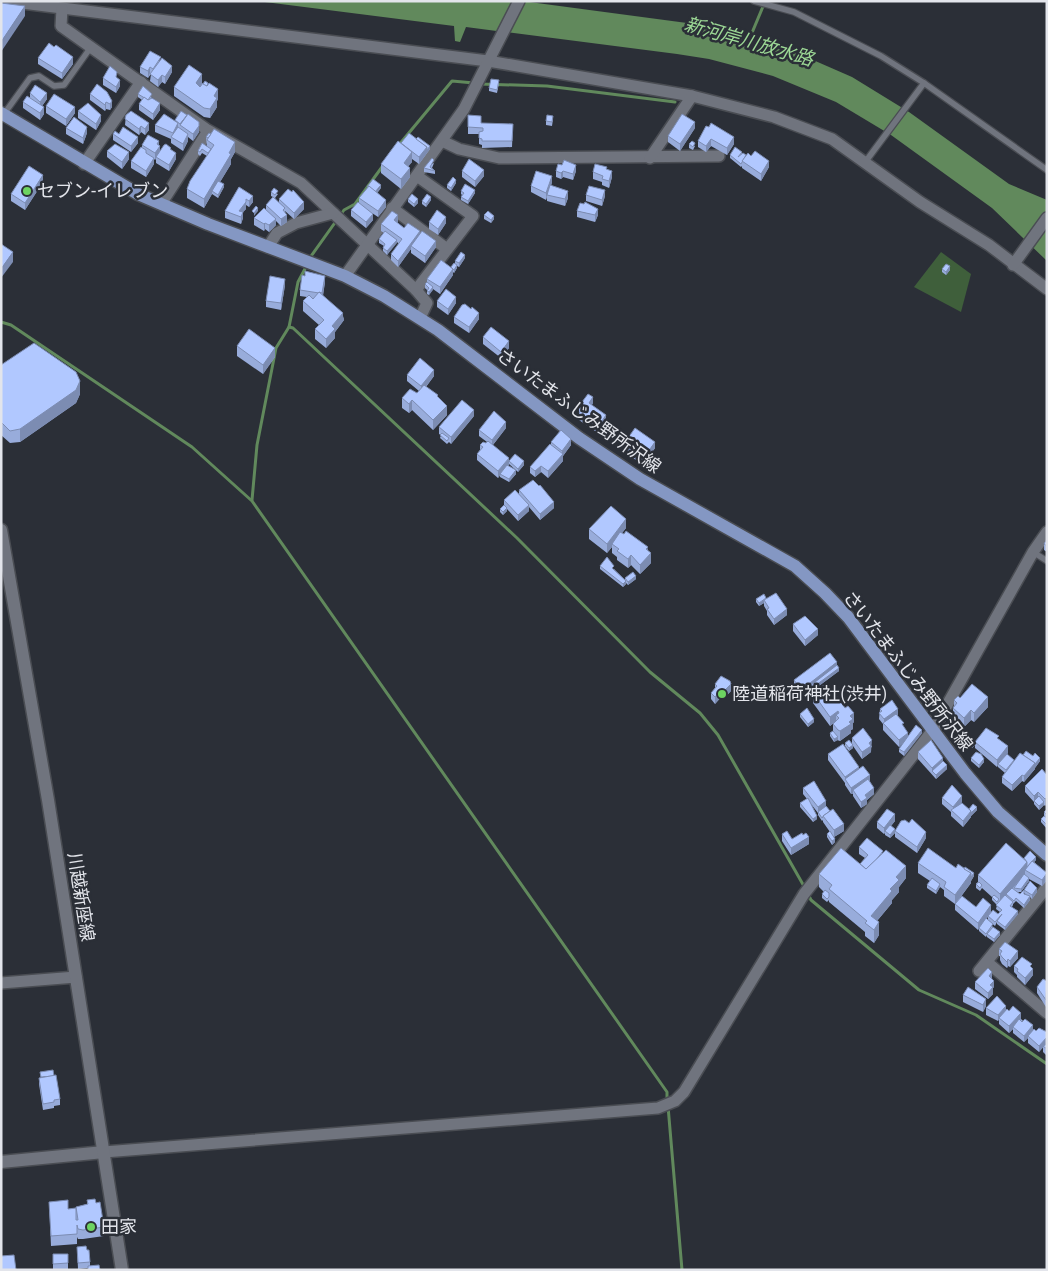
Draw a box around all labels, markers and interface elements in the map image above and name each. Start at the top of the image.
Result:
water label: 新河岸川放水路 [682,12,818,70]
place label: セブン-イレブン [37,180,168,200]
marker: セブン-イレブン [21,185,33,197]
street label: さいたまふじみ野所沢線 [494,344,665,476]
street label: さいたまふじみ野所沢線 [840,586,977,754]
place label: 陸道稲荷神社(渋井) [732,683,887,704]
marker: 陸道稲荷神社(渋井) [716,688,728,700]
street label: 川越新座線 [65,851,99,943]
place label: 田家 [101,1216,137,1236]
marker: 田家 [85,1221,97,1233]

